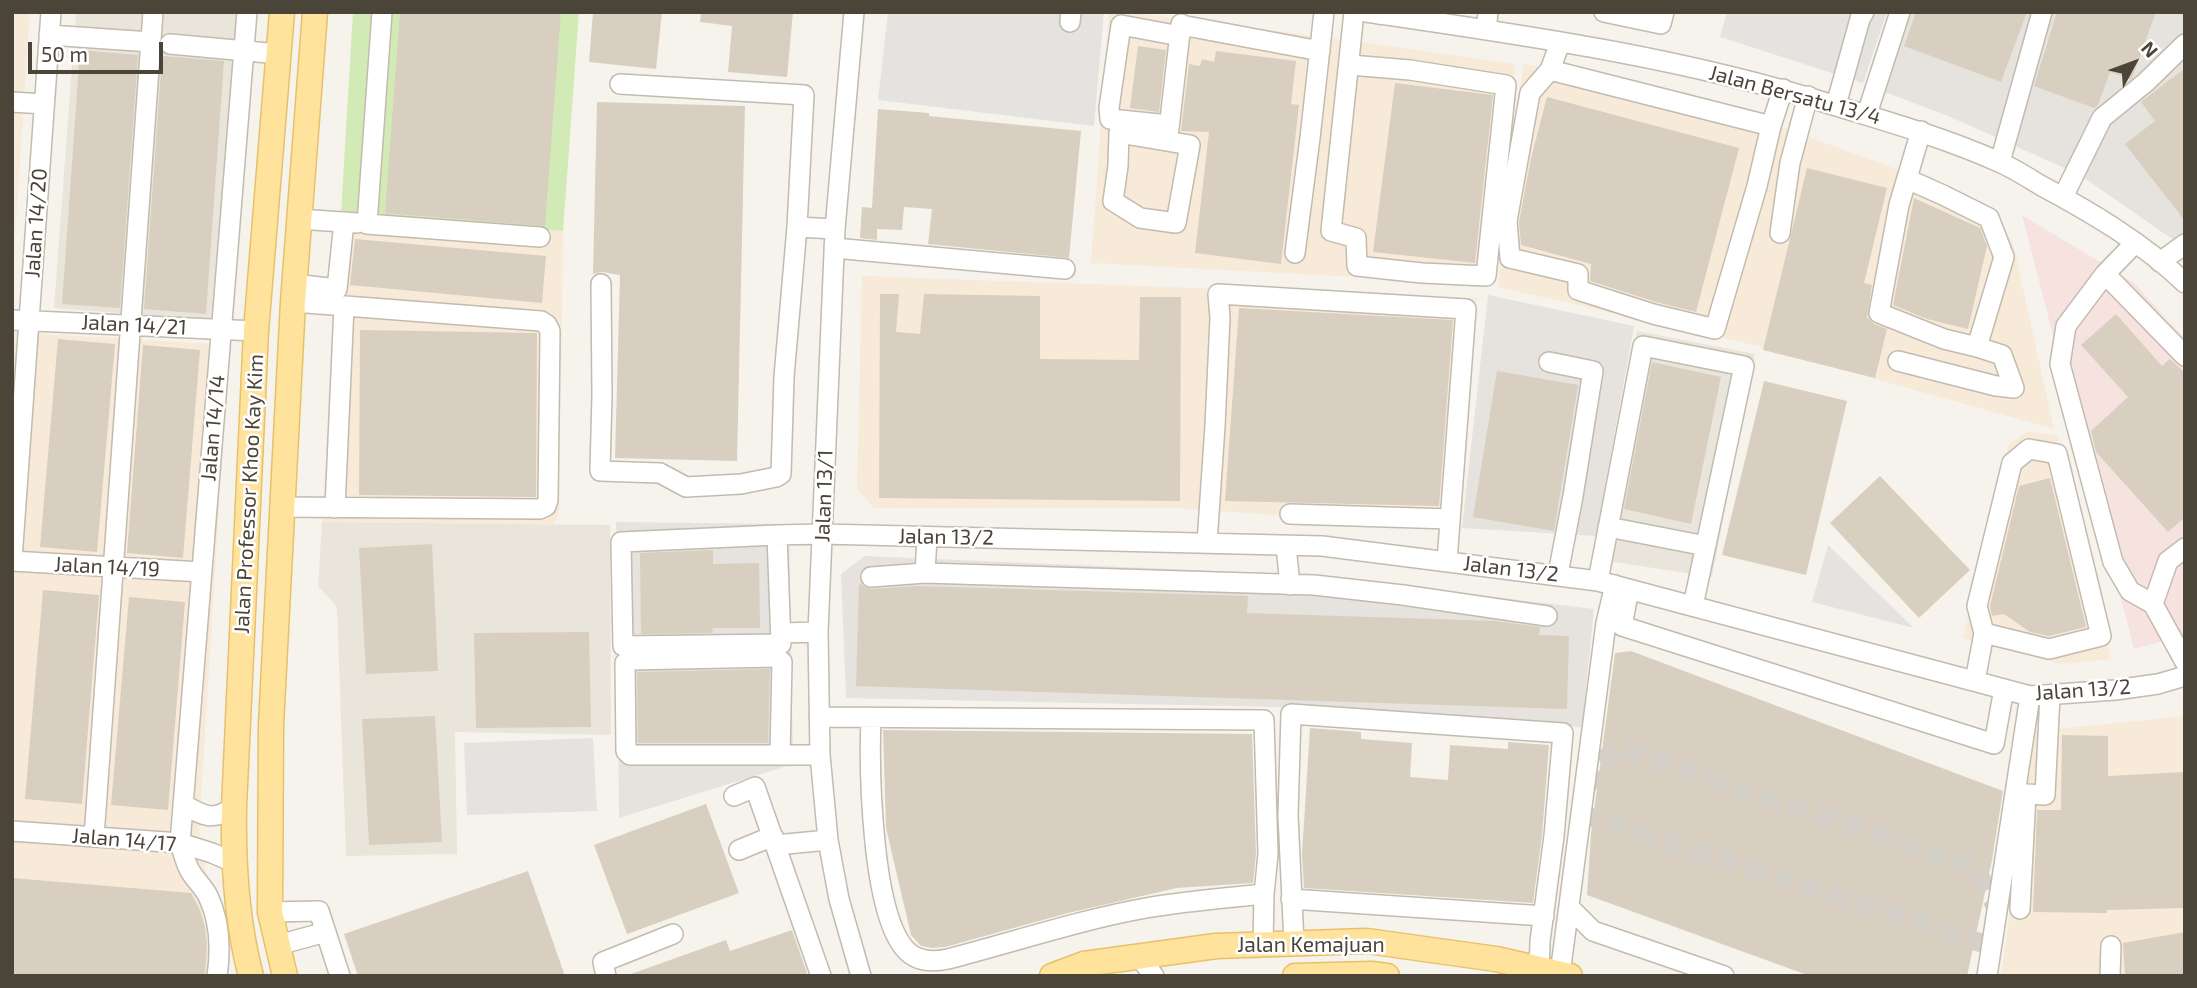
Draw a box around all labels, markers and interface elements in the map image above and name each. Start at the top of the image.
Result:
scale bar [32,28,166,72]
north arrow [2099,28,2169,98]
text: N [2137,36,2163,62]
text: 50 m [41,41,88,66]
street label: Jalan Bersatu 13/4 [1706,60,1884,130]
street label: Jalan 14/20 [20,167,52,279]
street label: Jalan 14/21 [81,310,187,340]
street label: Jalan Professor Khoo Kay Kim [229,353,269,635]
street label: Jalan 14/14 [196,374,230,482]
street label: Jalan 13/1 [810,449,838,543]
street label: Jalan 13/2 [898,524,994,550]
street label: Jalan 13/2 [1462,551,1560,587]
street label: Jalan 14/19 [54,552,160,582]
street label: Jalan 13/2 [2034,674,2132,706]
street label: Jalan 14/17 [71,823,177,857]
street label: Jalan Kemajuan [1237,932,1385,958]

